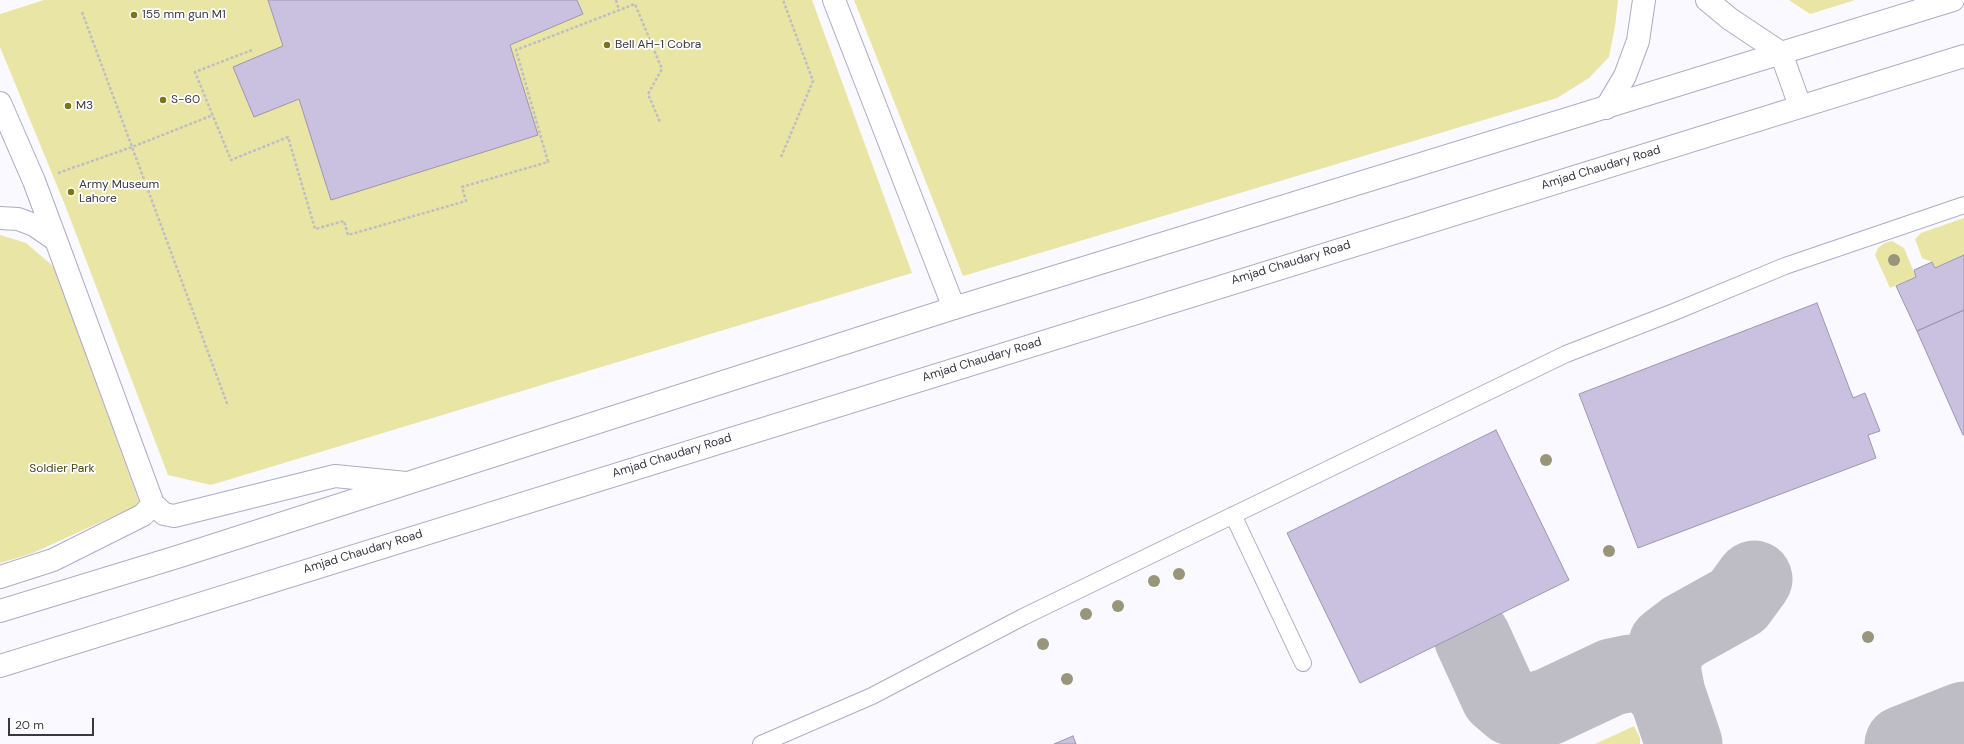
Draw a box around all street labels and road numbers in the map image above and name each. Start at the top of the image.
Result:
street label: Amjad Chaudary Road [1540,143,1662,193]
street label: Amjad Chaudary Road [1230,238,1352,288]
street label: Amjad Chaudary Road [921,335,1043,385]
street label: Amjad Chaudary Road [611,431,733,481]
street label: Amjad Chaudary Road [302,527,424,577]

